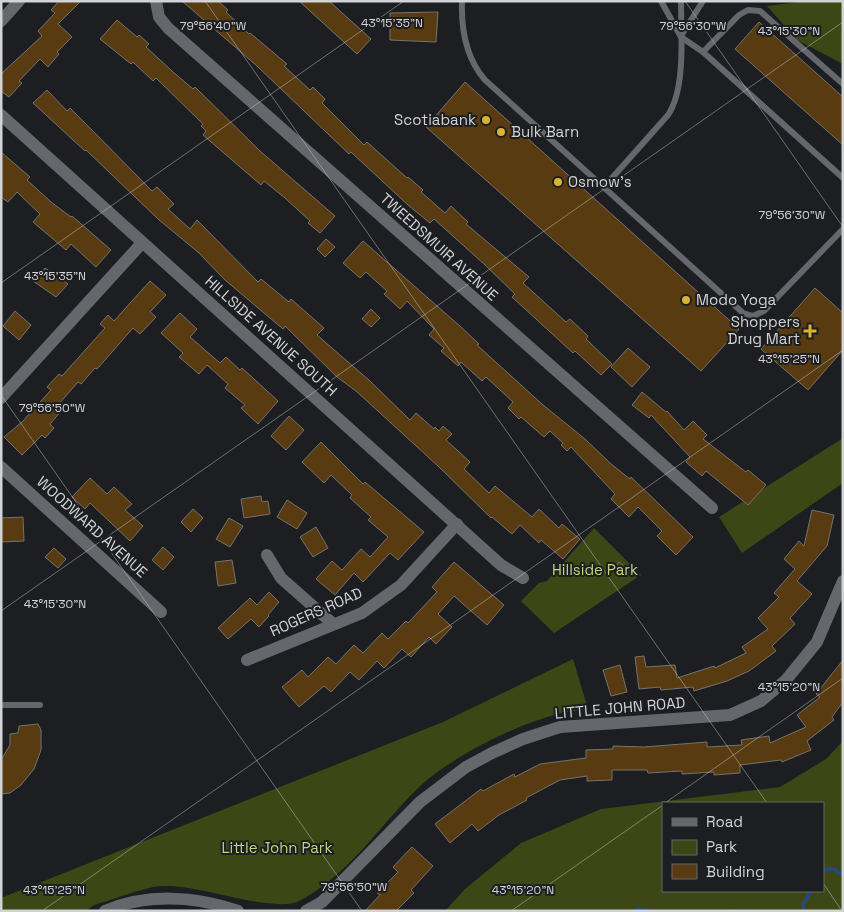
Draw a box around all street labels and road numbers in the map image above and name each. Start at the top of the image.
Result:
street label: TWEEDSMUIR AVENUE [376,189,502,305]
street label: HILLSIDE AVENUE SOUTH [201,271,341,400]
street label: WOODWARD AVENUE [33,472,152,581]
street label: ROGERS ROAD [267,583,365,640]
street label: LITTLE JOHN ROAD [554,692,686,723]

